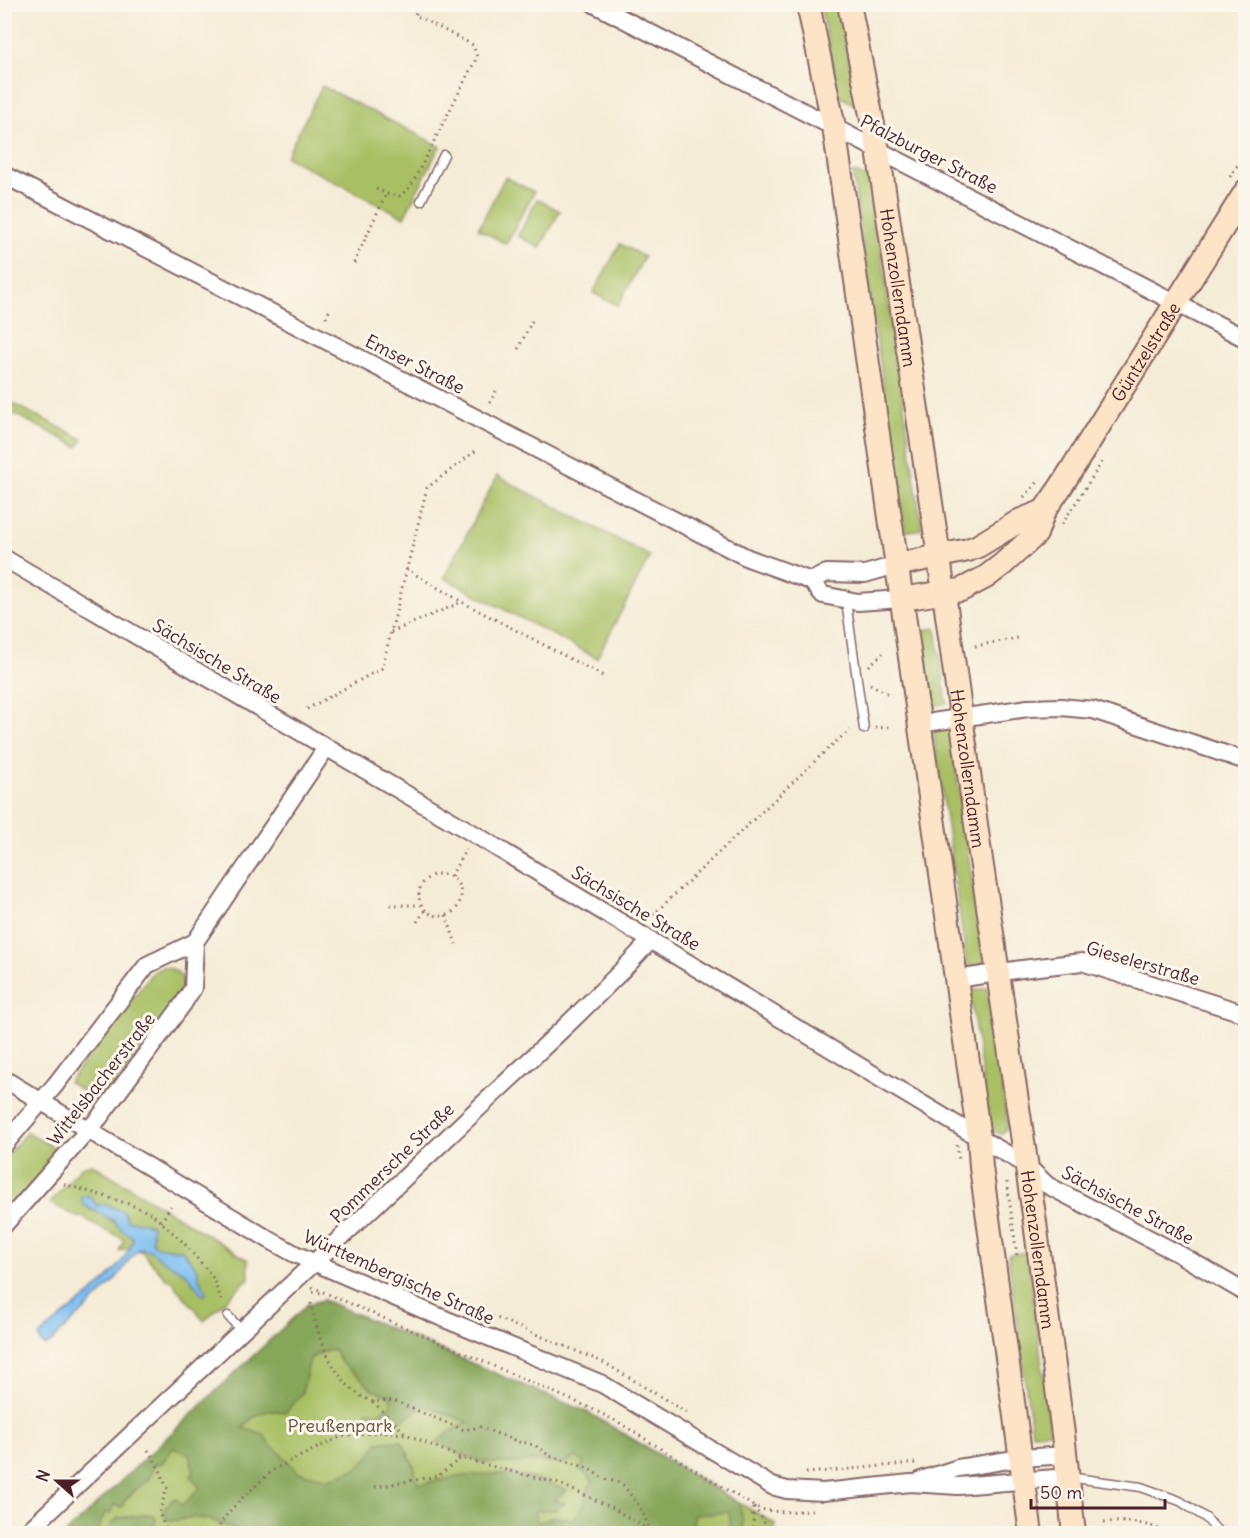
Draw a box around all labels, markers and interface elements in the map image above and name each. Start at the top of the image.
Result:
street label: Pfalzburger Straße [856,109,1002,199]
street label: Hohenzollerndamm [875,207,922,369]
street label: Güntzelstraße [1106,298,1185,406]
street label: Emser Straße [361,329,469,399]
street label: Sächsische Straße [148,613,286,709]
street label: Hohenzollerndamm [946,688,991,850]
street label: Sächsische Straße [567,860,705,956]
street label: Gieselerstraße [1084,936,1202,990]
street label: Wittelsbacherstraße [42,1008,160,1150]
street label: Pommersche Straße [325,1098,459,1228]
street label: Sächsische Straße [1058,1160,1198,1250]
street label: Hohenzollerndamm [1016,1168,1061,1331]
street label: Württembergische Straße [300,1225,498,1329]
park label: Preußenpark [288,1414,392,1437]
north arrow [27,1451,87,1511]
text: N [32,1467,54,1484]
scale bar [1031,1472,1164,1510]
text: 50 m [1040,1481,1082,1504]

